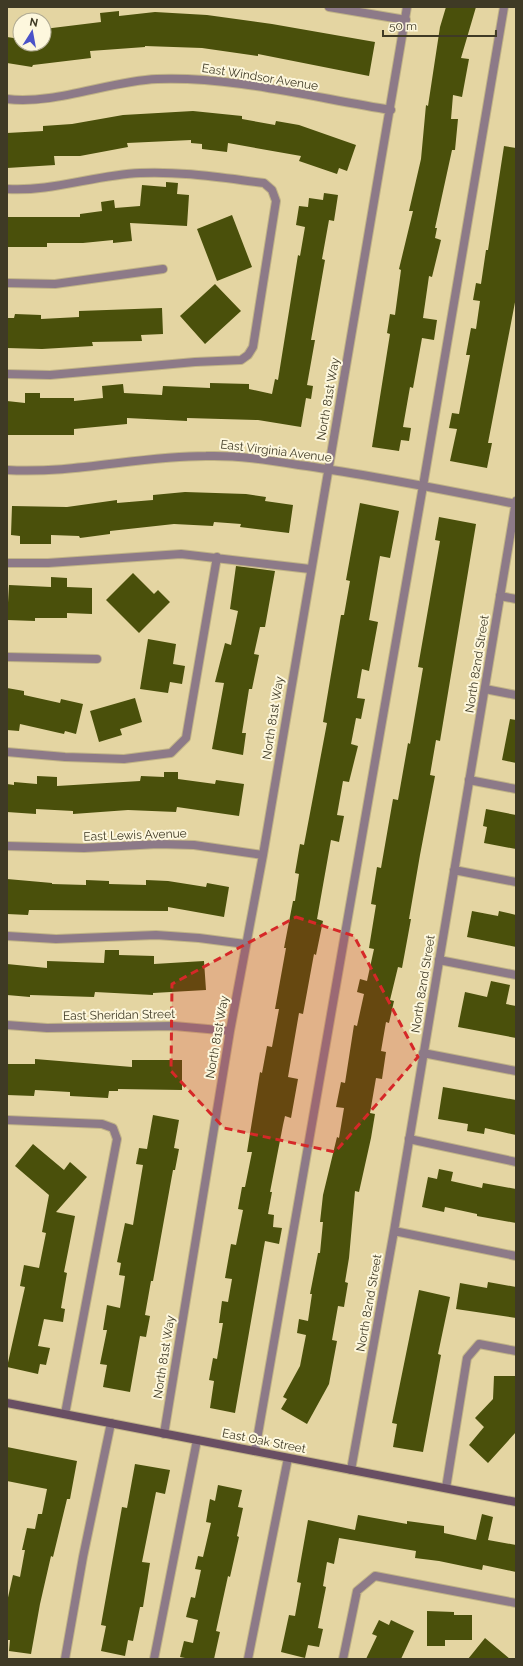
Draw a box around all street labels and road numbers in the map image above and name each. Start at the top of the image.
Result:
street label: East Windsor Avenue [201,61,319,93]
street label: North 81st Way [314,356,342,442]
street label: East Virginia Avenue [220,437,332,465]
street label: North 82nd Street [462,614,492,714]
street label: North 81st Way [260,675,287,761]
street label: East Lewis Avenue [83,826,187,844]
street label: North 82nd Street [408,934,438,1034]
street label: North 81st Way [203,994,231,1080]
street label: East Sheridan Street [63,1007,175,1023]
street label: North 82nd Street [354,1253,384,1353]
street label: North 81st Way [151,1314,178,1400]
street label: East Oak Street [221,1426,307,1456]

